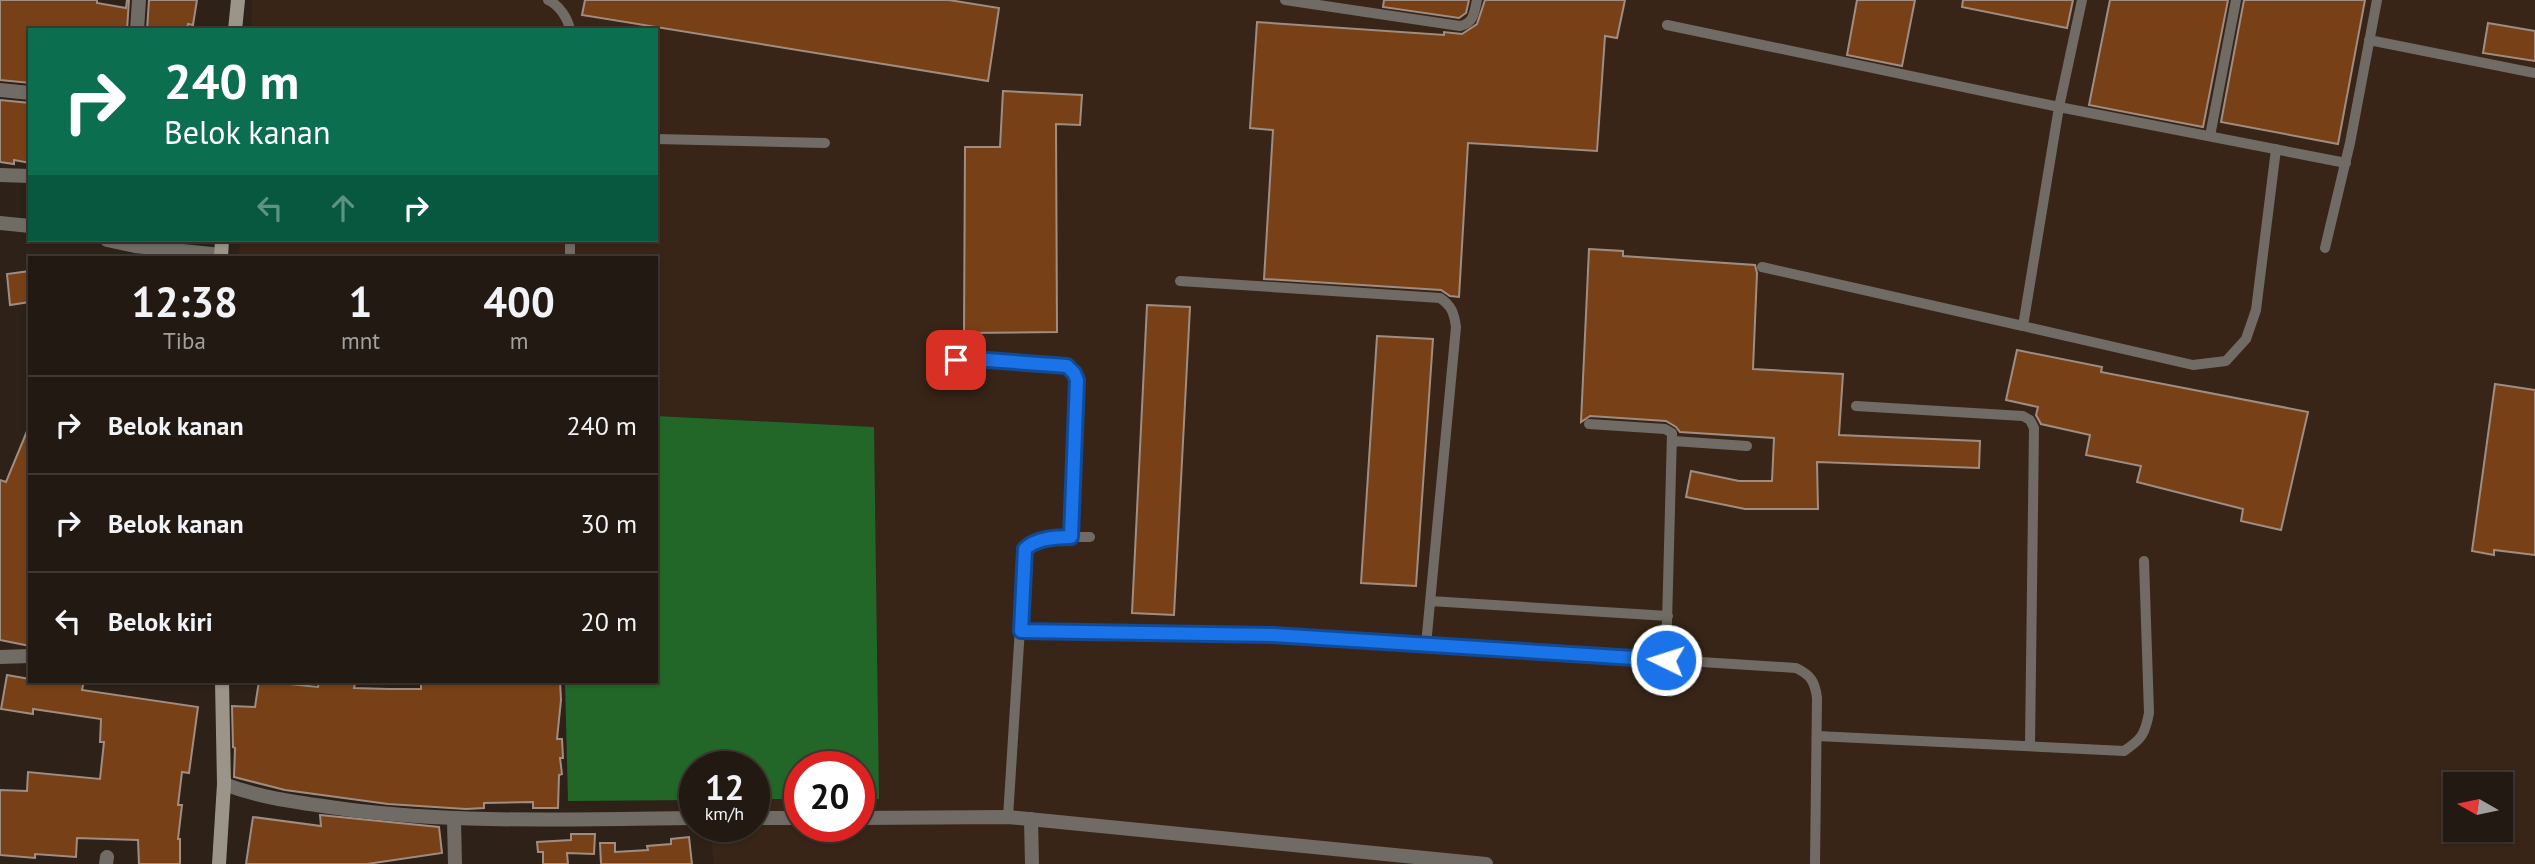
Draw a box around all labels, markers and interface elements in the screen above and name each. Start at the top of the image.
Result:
text: 240 m [164,49,299,113]
icon: right [49,56,140,147]
text: Belok kanan [164,111,330,153]
icon: left [251,189,289,227]
icon: ahead [324,189,362,227]
icon: right [397,189,435,227]
text: 12:38 [131,274,238,329]
text: 1 [349,274,372,329]
text: 400 [483,274,555,329]
text: Tiba [163,326,206,355]
text: mnt [341,326,380,355]
text: m [510,326,528,355]
pin [926,330,986,390]
icon: arrive [937,341,975,379]
icon: right [49,406,87,444]
text: Belok kanan [108,409,244,442]
text: 240 m [566,409,637,442]
icon: right [49,504,87,542]
text: Belok kanan [108,507,244,540]
text: 30 m [581,507,637,540]
icon: left [49,602,87,640]
text: Belok kiri [108,605,213,638]
text: 20 m [581,605,637,638]
position arrow [1629,623,1703,697]
speed limit sign: 20 [784,751,875,842]
text: 12 [705,764,744,810]
north arrow [2443,772,2513,842]
map controls [2443,772,2513,842]
text: km/h [705,802,744,825]

